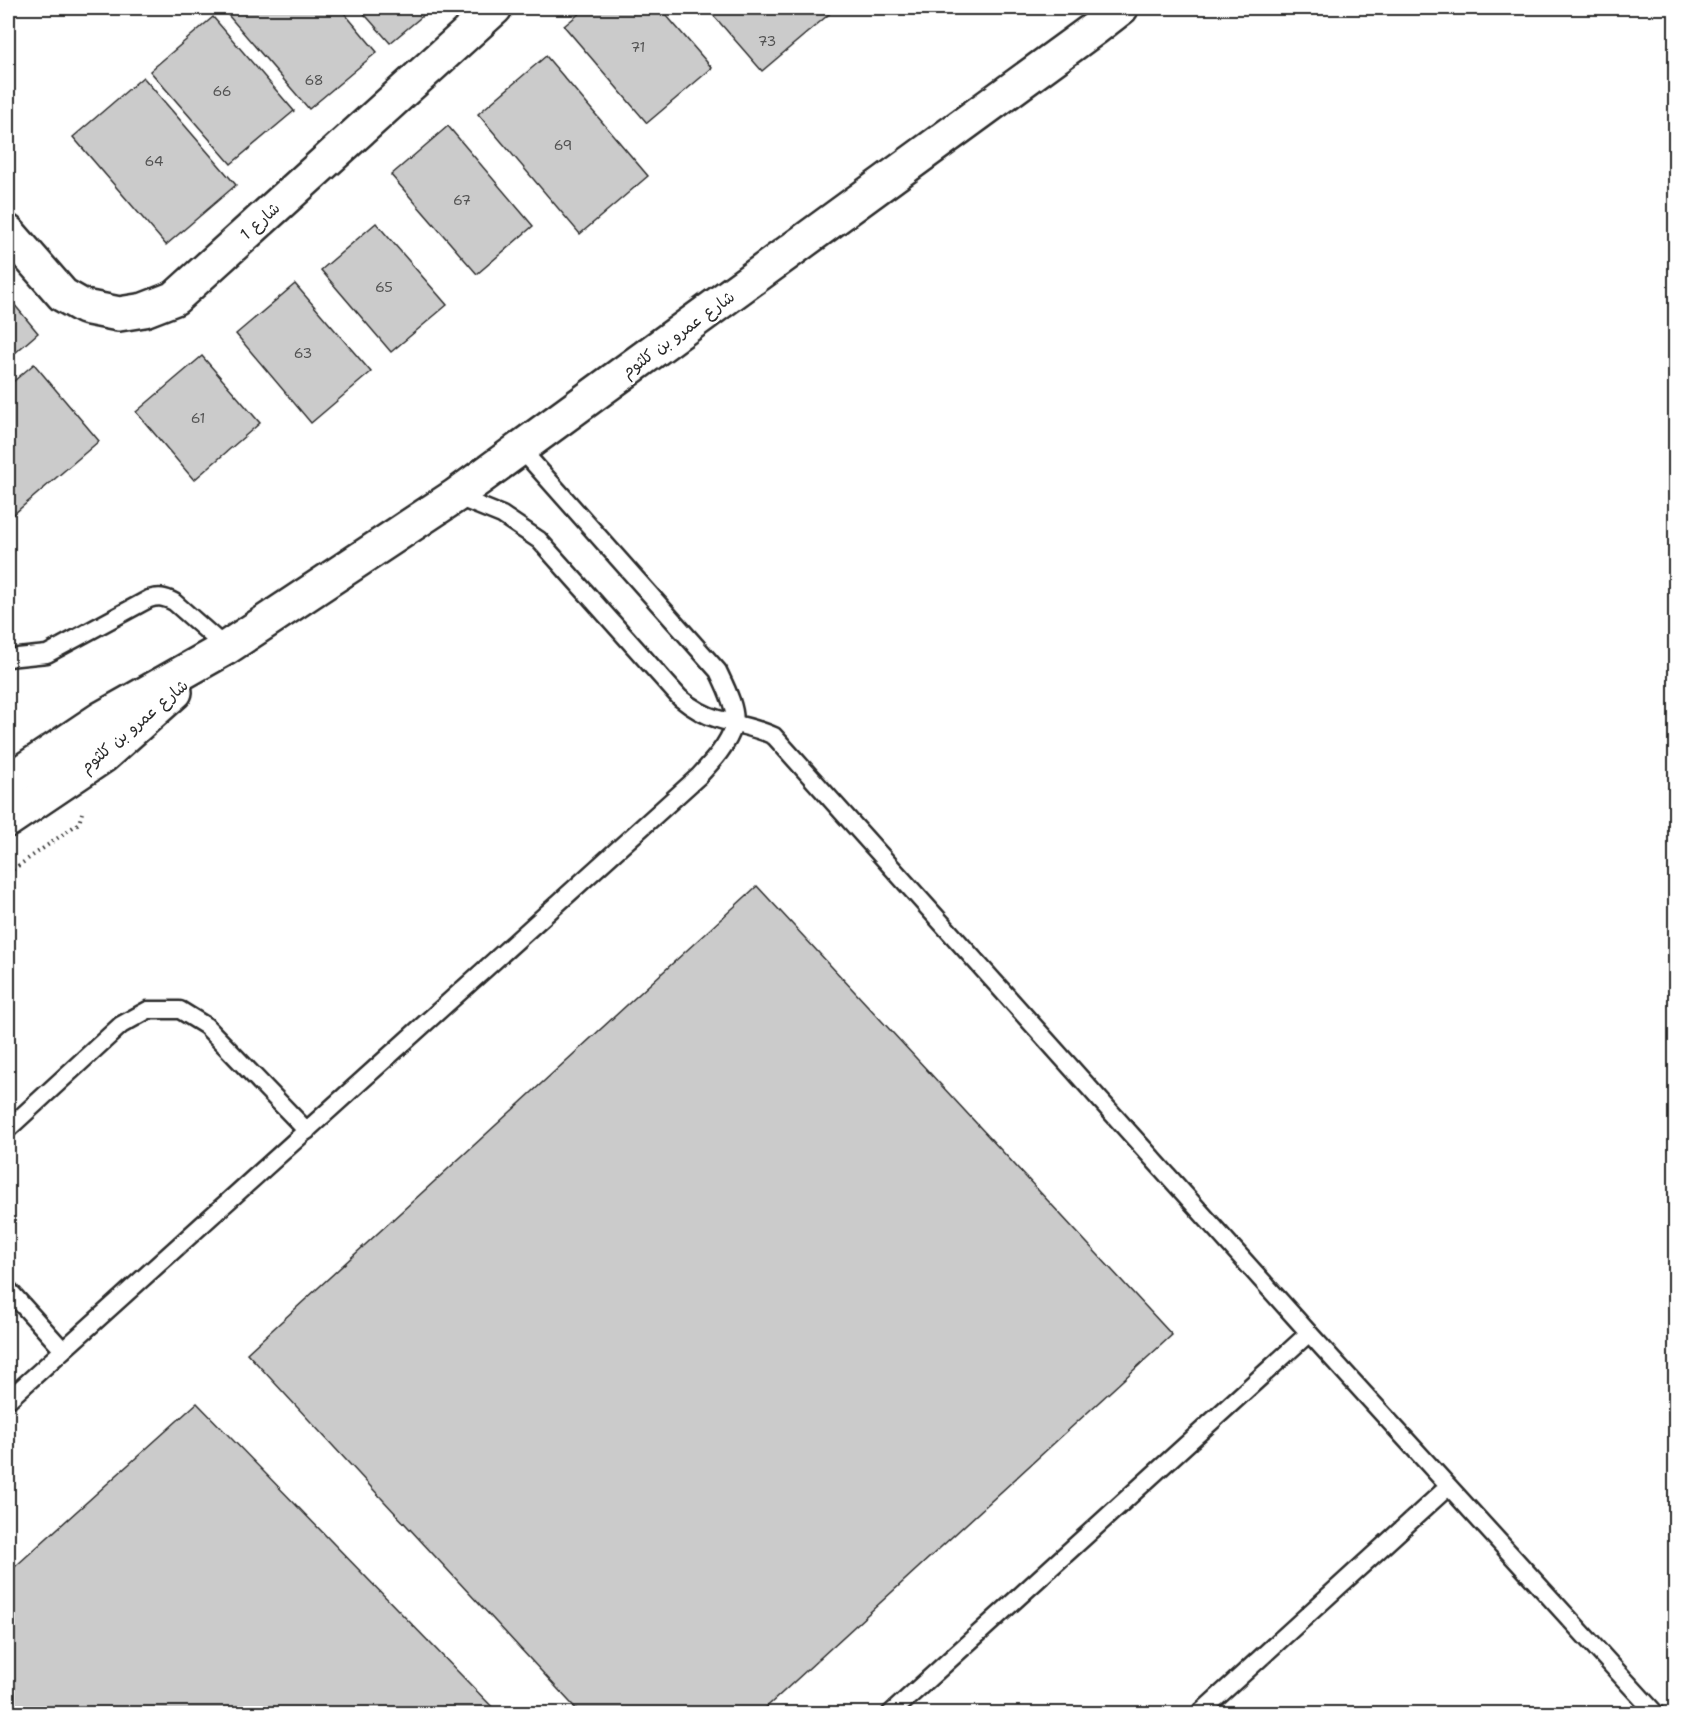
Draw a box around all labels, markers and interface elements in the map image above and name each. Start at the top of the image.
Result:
house number: 73 [758,32,776,50]
house number: 71 [631,38,645,56]
house number: 68 [304,71,324,89]
house number: 66 [212,82,232,100]
house number: 69 [554,136,572,154]
house number: 64 [144,152,164,170]
house number: 67 [453,191,471,209]
street label: شارع 1 [236,198,285,245]
house number: 65 [375,278,393,296]
street label: شارع عمرو بن كلثوم [617,286,740,384]
house number: 63 [294,344,312,362]
house number: 61 [191,409,205,427]
street label: شارع عمرو بن كلثوم [76,675,194,779]

